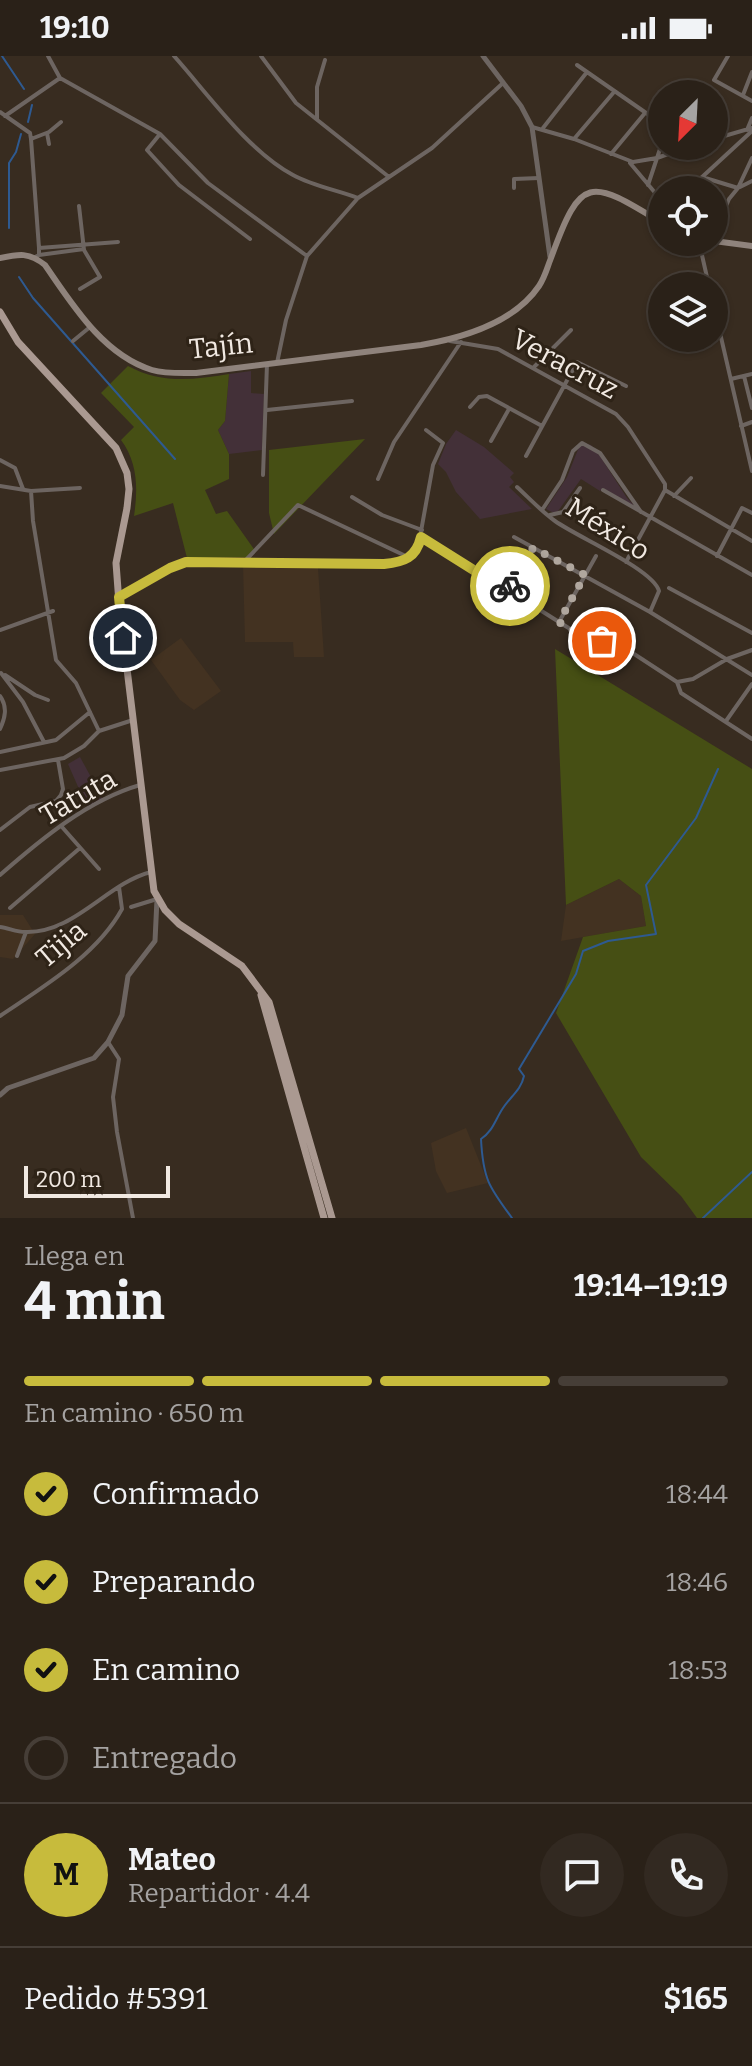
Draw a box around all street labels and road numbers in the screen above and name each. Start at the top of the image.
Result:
street label: Veracruz [506,322,624,406]
street label: Tajín [188,326,255,366]
street label: México [560,491,656,567]
street label: Tatuta [34,762,122,832]
street label: Tijia [29,914,93,974]

